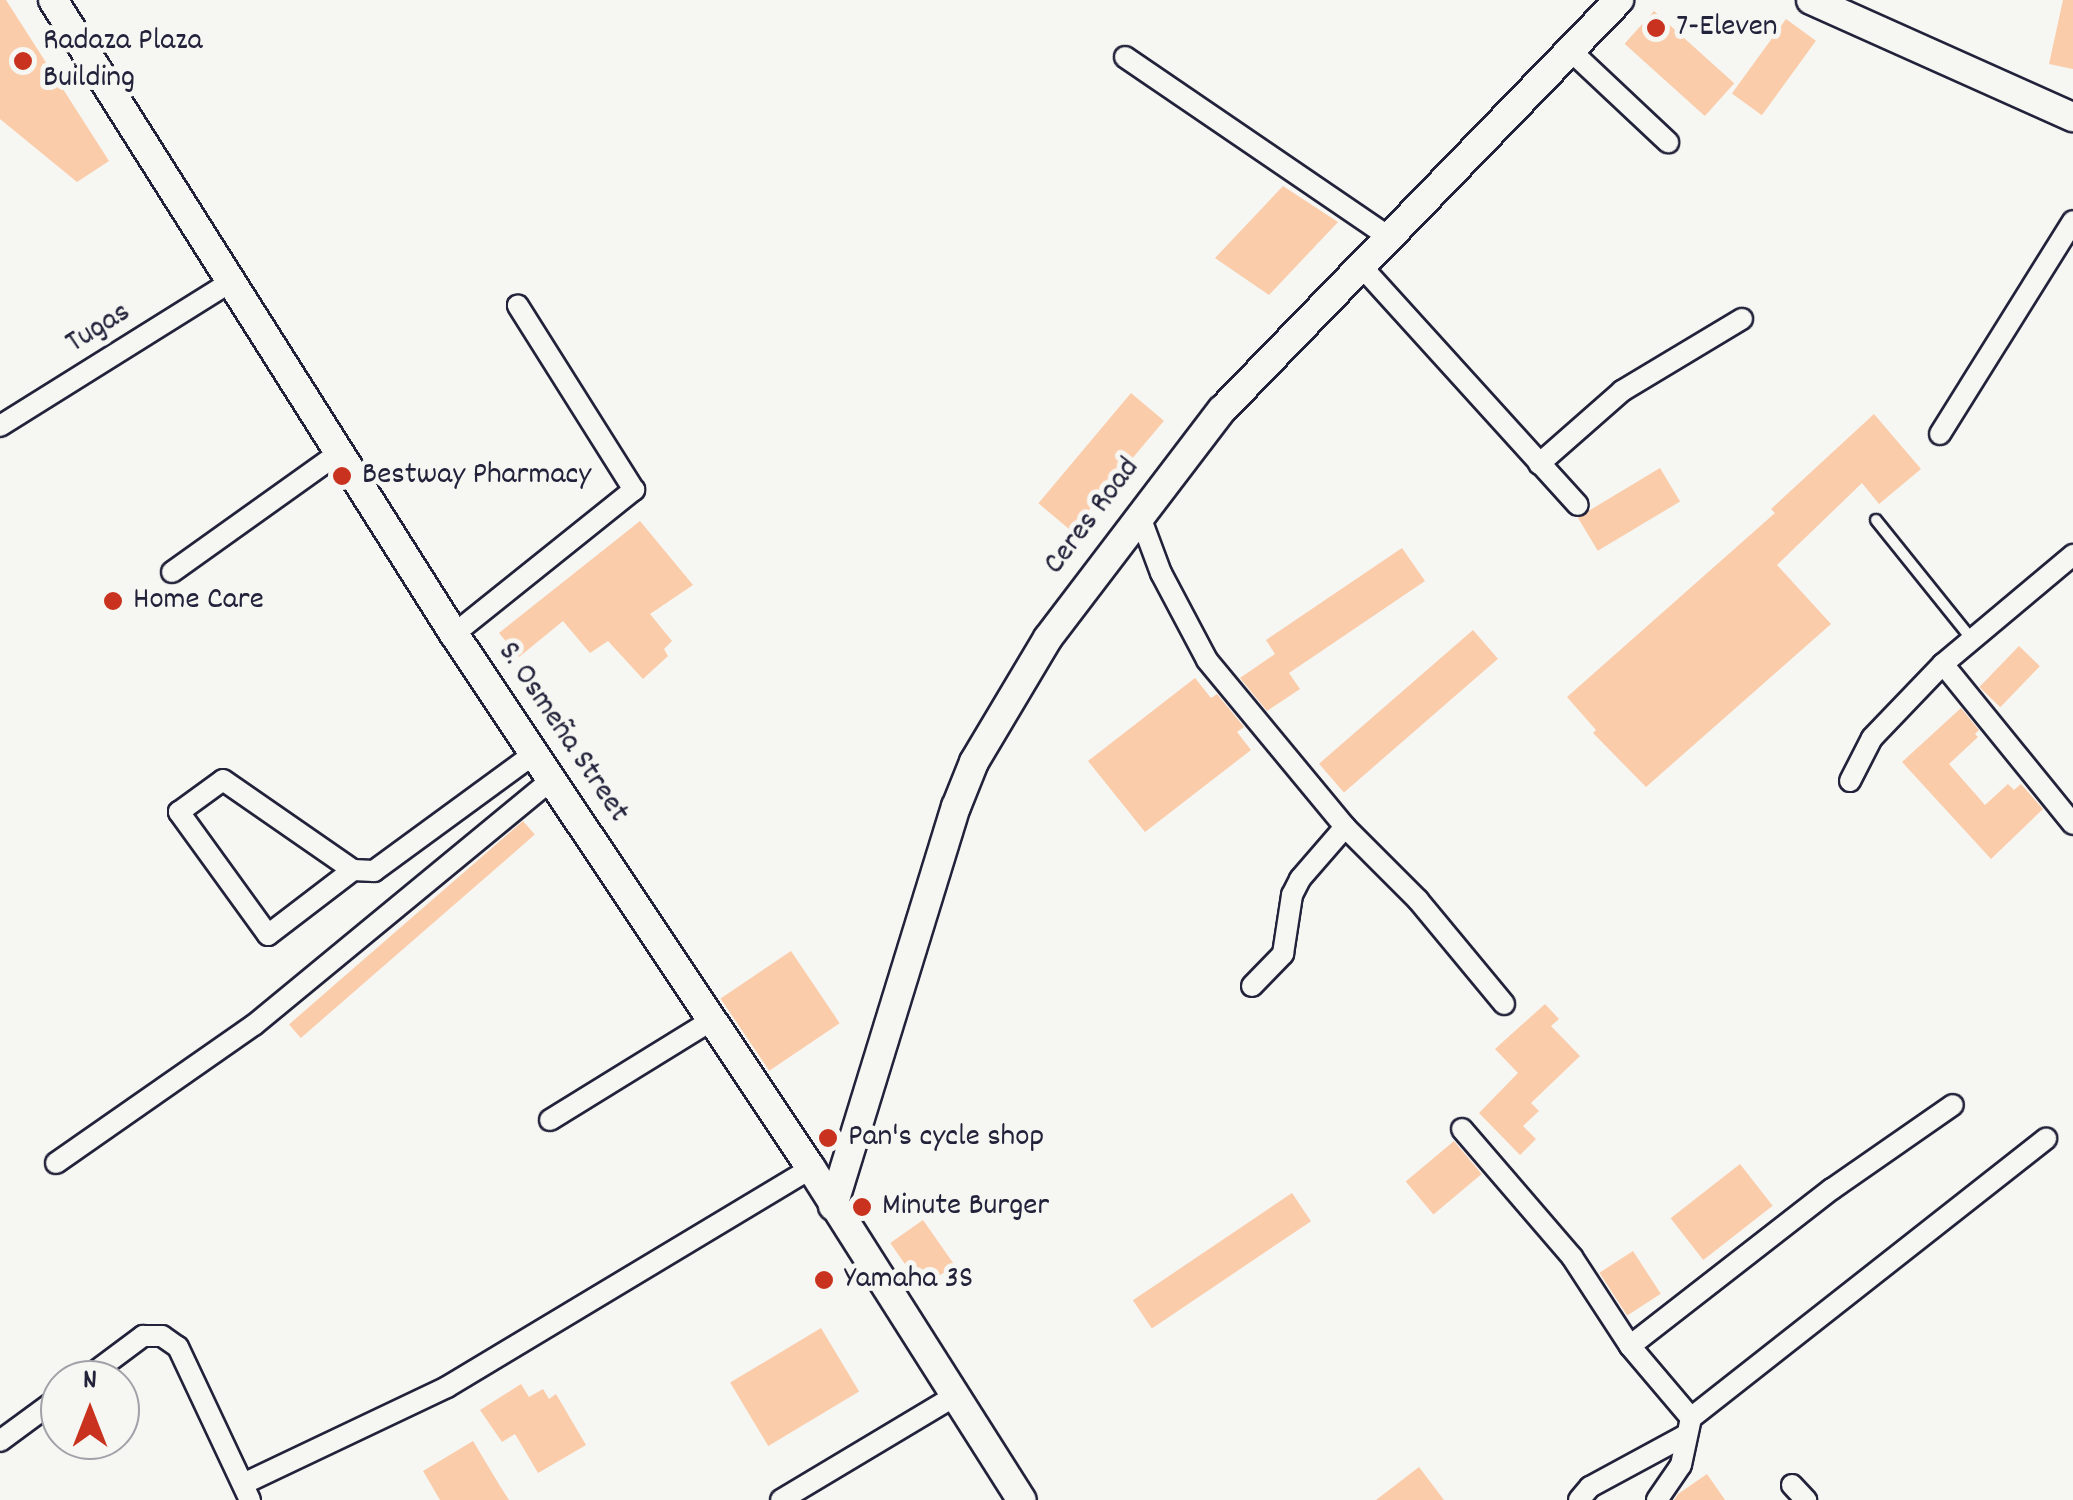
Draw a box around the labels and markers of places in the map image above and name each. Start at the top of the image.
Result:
place label: 7-Eleven [1676,9,1778,47]
marker: 7-Eleven [1645,17,1667,39]
place label: Radaza Plaza Building [43,24,202,99]
marker: Radaza Plaza Building [12,50,34,72]
place label: Bestway Pharmacy [362,457,591,495]
marker: Bestway Pharmacy [331,465,353,487]
place label: Home Care [133,582,264,620]
marker: Home Care [102,590,124,612]
place label: Pan's cycle shop [848,1119,1044,1157]
marker: Pan's cycle shop [817,1127,839,1149]
place label: Minute Burger [882,1188,1049,1226]
marker: Minute Burger [851,1196,873,1218]
place label: Yamaha 3S [844,1261,973,1299]
marker: Yamaha 3S [813,1269,835,1291]

